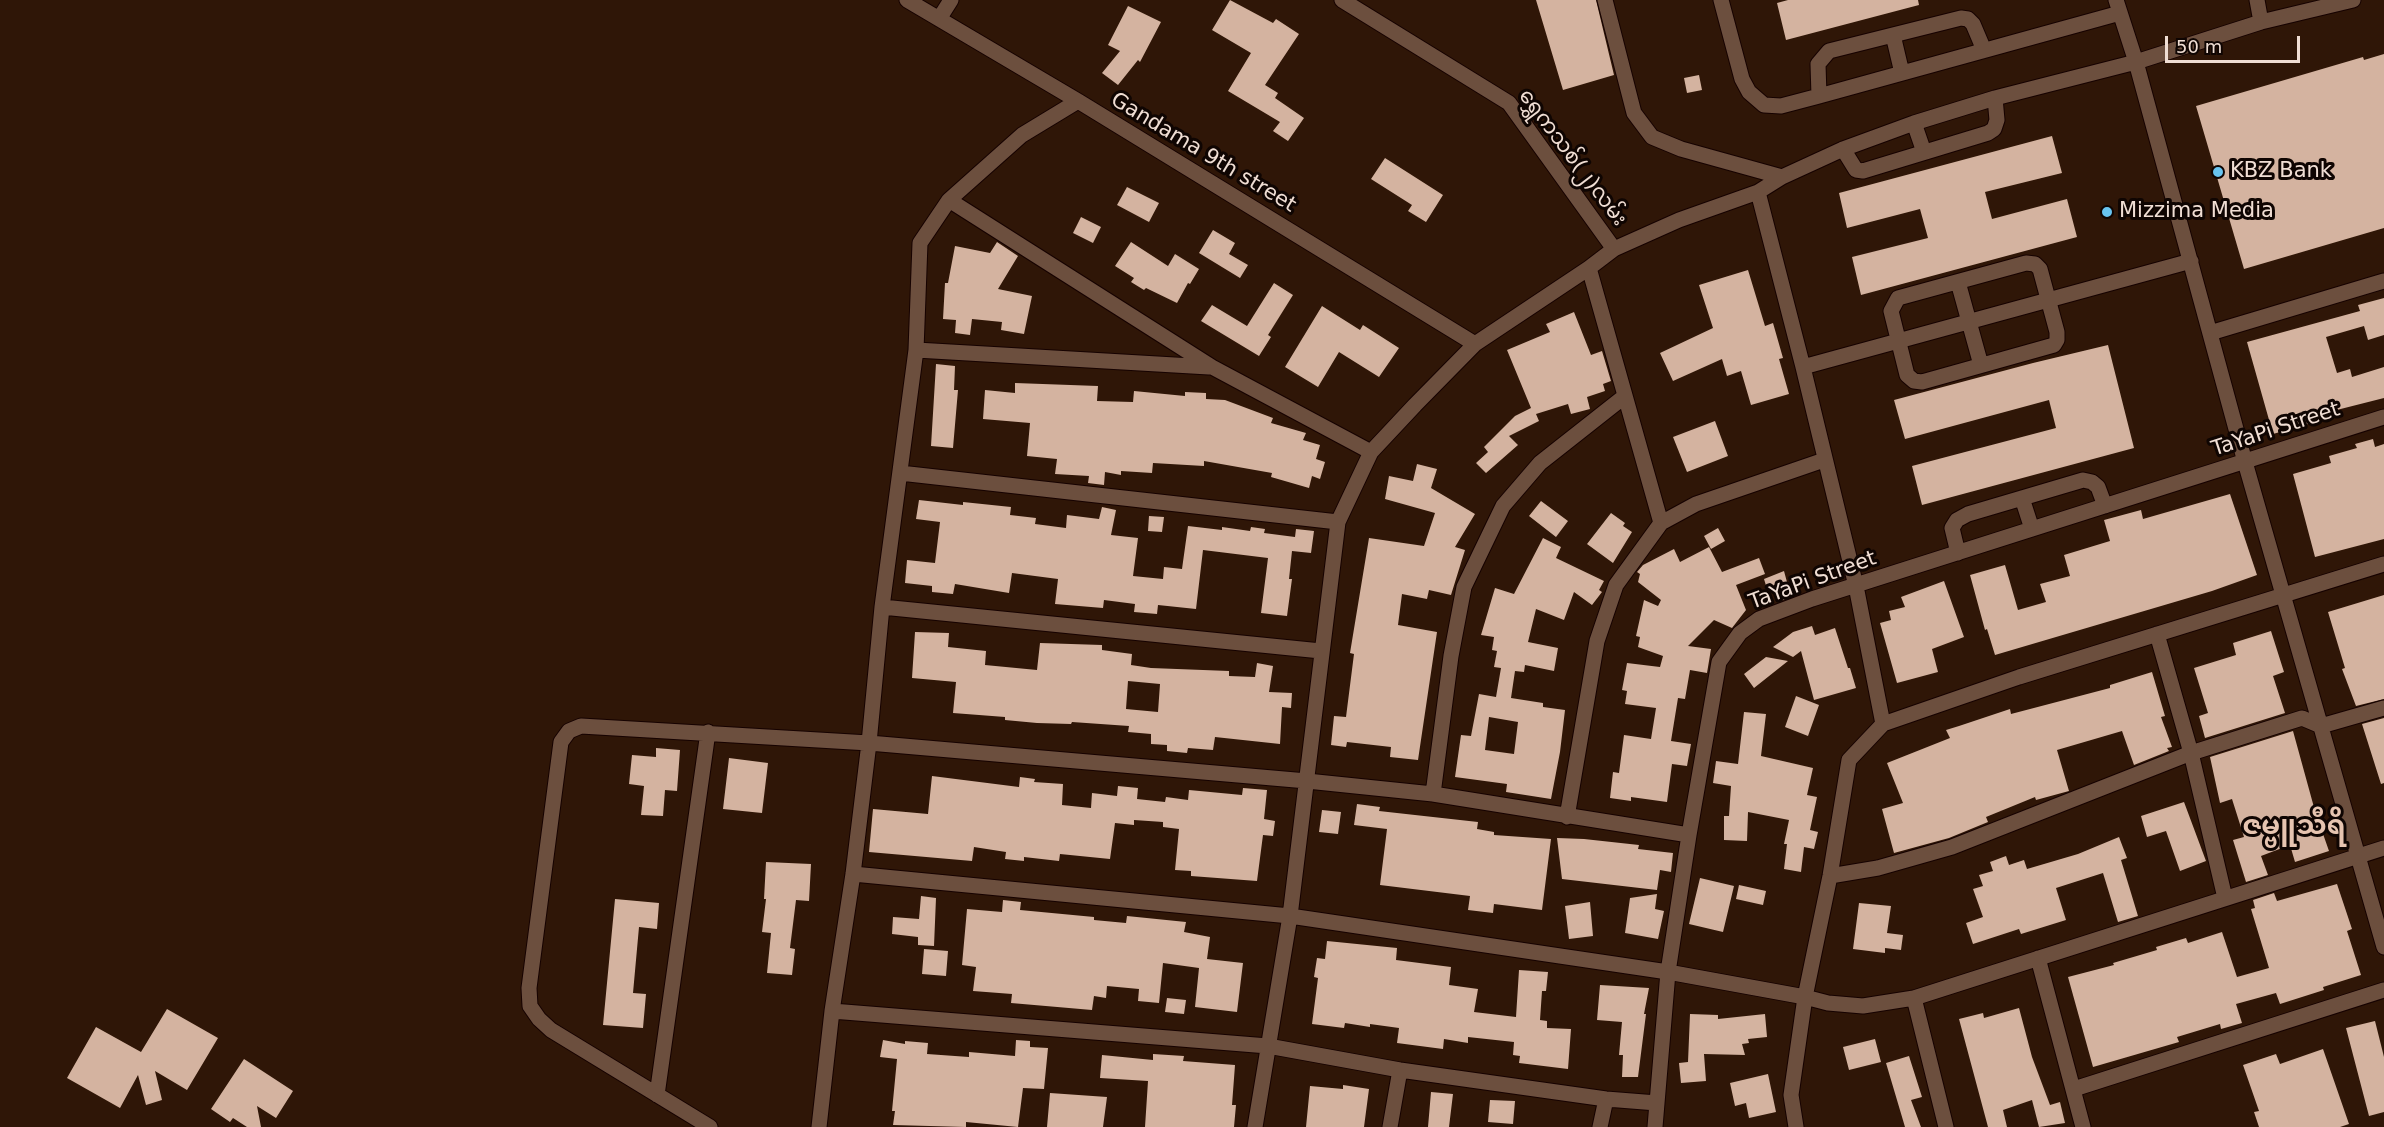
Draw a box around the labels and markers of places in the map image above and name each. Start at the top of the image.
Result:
place label: KBZ Bank [2230,159,2332,185]
marker: KBZ Bank [2211,165,2225,179]
place label: Mizzima Media [2119,199,2274,225]
marker: Mizzima Media [2100,205,2114,219]

